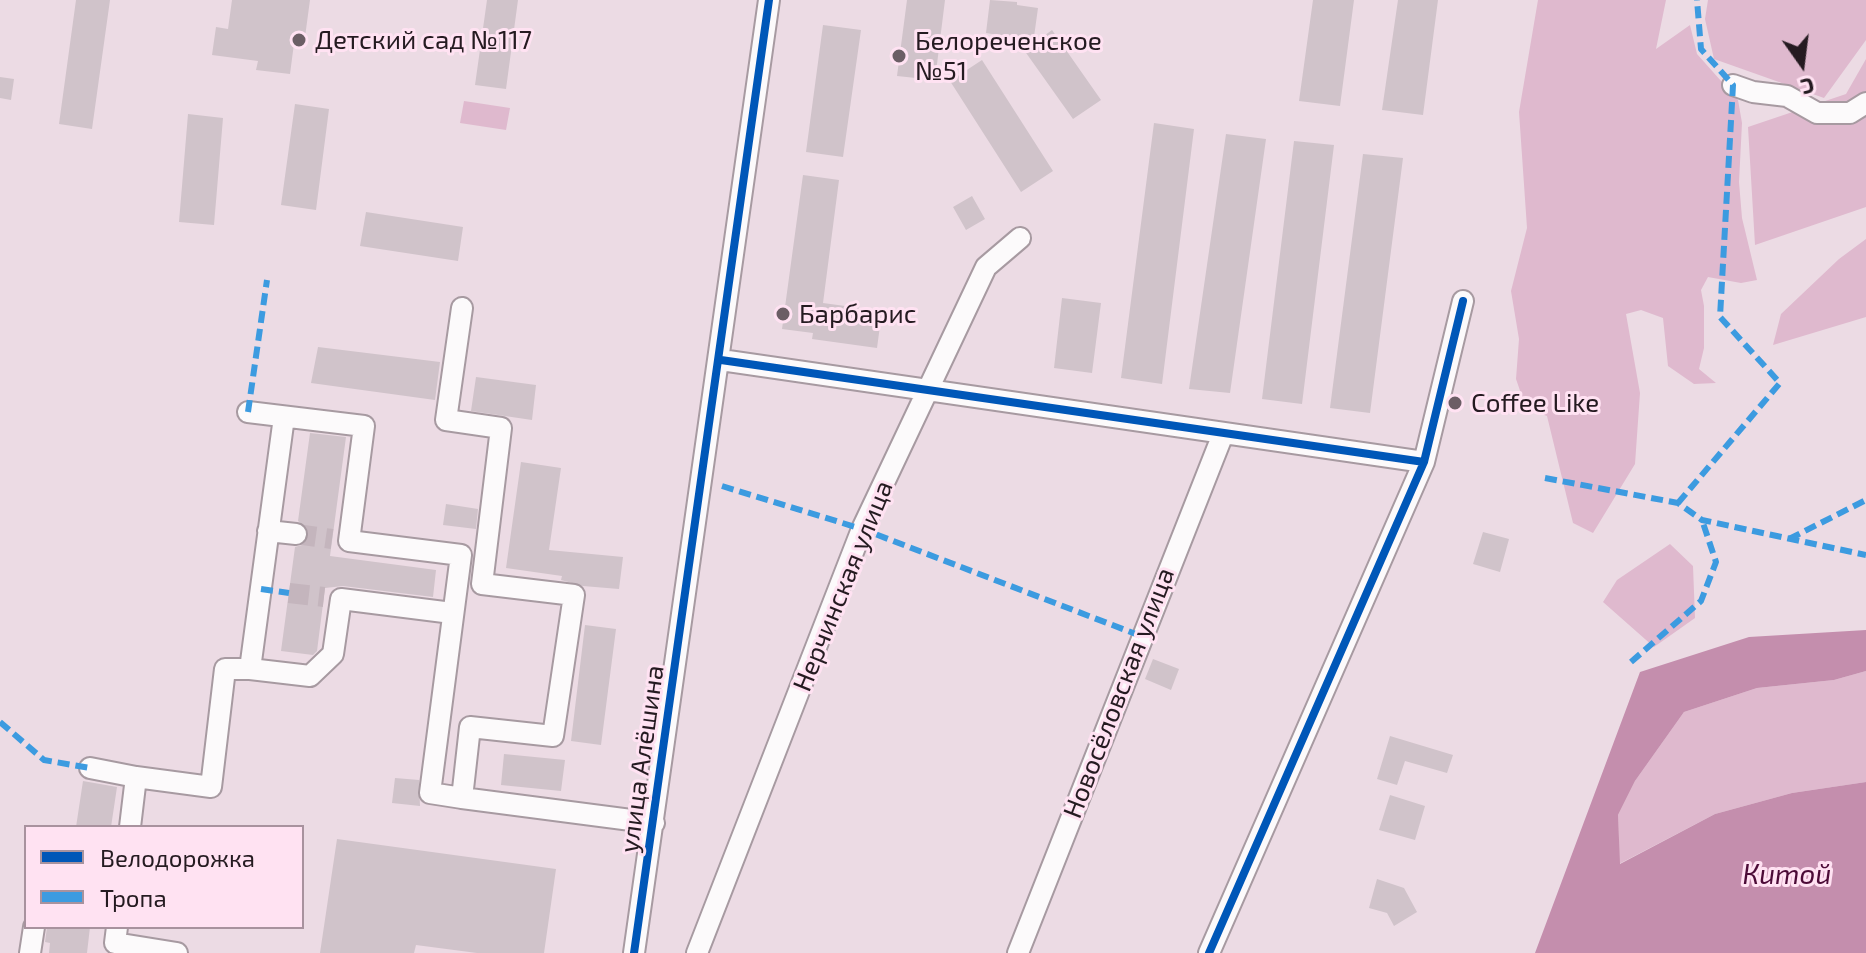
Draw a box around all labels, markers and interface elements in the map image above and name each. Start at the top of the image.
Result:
place label: Детский сад №117 [315,24,532,56]
north arrow [1762,24,1842,104]
place label: Белореченское №51 [915,25,1102,86]
marker: Детский сад №117 [290,31,308,49]
marker: Белореченское №51 [890,47,908,65]
text: С [1798,73,1817,101]
place label: Барбарис [799,298,917,330]
marker: Барбарис [774,305,792,323]
place label: Coffee Like [1471,387,1599,419]
marker: Coffee Like [1446,394,1464,412]
street label: Нерчинская улица [787,476,899,696]
street label: Новосёловская улица [1057,563,1181,823]
street label: улица Алёшина [613,663,671,855]
legend [24,825,304,929]
text: Велодорожка [100,843,255,872]
water label: Китой [1743,858,1831,892]
text: Тропа [100,883,167,912]

